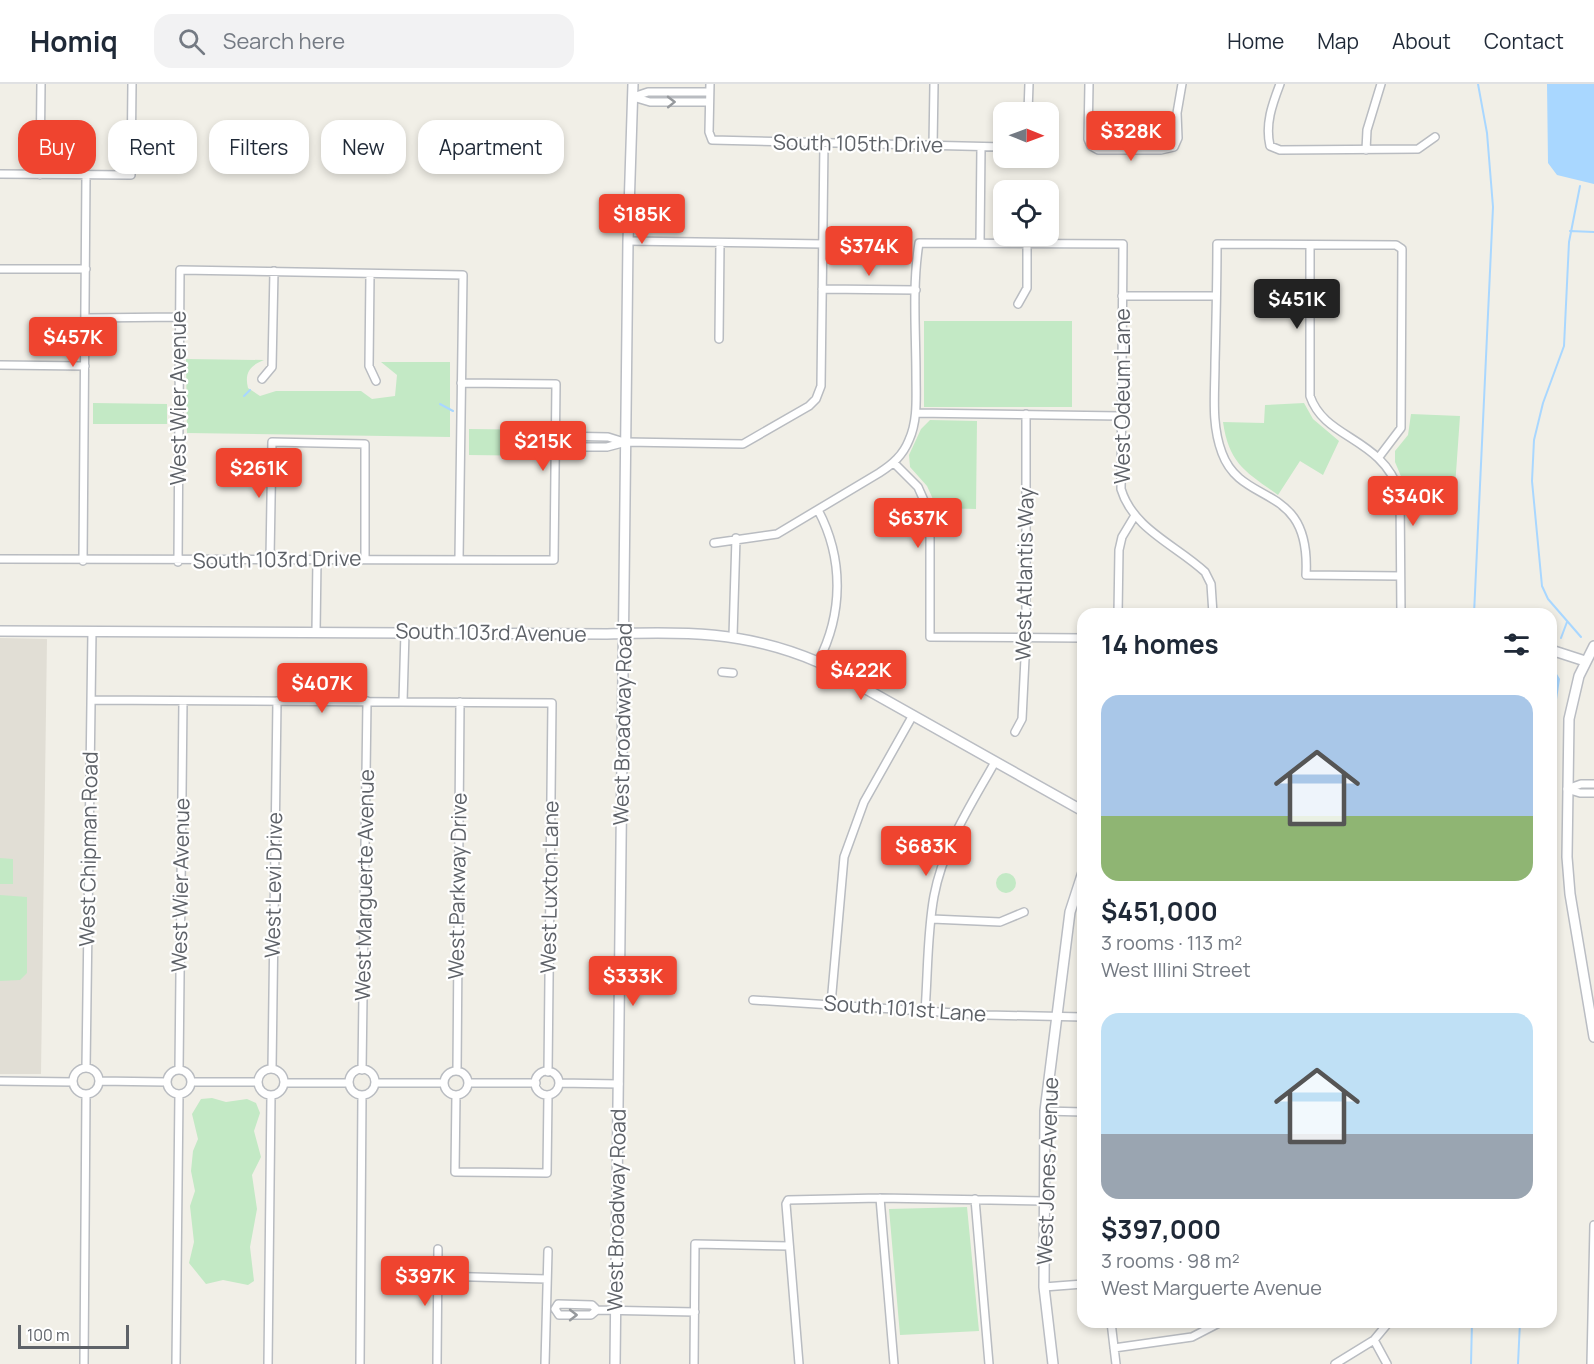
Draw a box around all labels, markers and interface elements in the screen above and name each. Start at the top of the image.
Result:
search box [154,14,574,68]
text: Homiq [30,22,118,60]
icon: search [175,25,208,58]
text: Search here [223,26,345,56]
text: Home [1227,27,1284,55]
text: Map [1317,27,1359,55]
text: About [1392,27,1451,55]
text: Contact [1484,27,1564,55]
one-way arrow [666,96,675,108]
north arrow [993,102,1059,168]
map controls [993,102,1059,246]
pin: $328K [1089,111,1173,162]
text: $328K [1100,117,1162,144]
chip: Buy [18,120,96,174]
chip: Rent [108,120,197,174]
chip: Filters [209,120,309,174]
chip: New [321,120,406,174]
chip: Apartment [418,120,564,174]
street label: South 105th Drive [773,128,943,158]
button: locate [993,180,1059,246]
pin: $185K [600,194,684,245]
text: $185K [613,200,671,227]
pin: $374K [827,226,911,277]
text: $374K [839,232,899,259]
pin: $451K [1255,279,1339,330]
text: $451K [1268,285,1326,312]
street label: West Odeum Lane [1108,308,1136,484]
street label: West Wier Avenue [164,311,192,485]
pin: $457K [31,317,115,368]
text: $457K [43,323,103,350]
pin: $215K [501,421,585,472]
text: $215K [514,427,572,454]
pin: $261K [217,448,301,499]
text: $261K [230,454,288,481]
pin: $340K [1371,476,1455,527]
text: $340K [1382,482,1444,509]
street label: West Atlantis Way [1008,487,1040,661]
pin: $637K [876,498,960,549]
text: $637K [888,504,948,531]
street label: South 103rd Drive [192,544,362,574]
street label: South 103rd Avenue [395,616,587,648]
street label: West Broadway Road [606,622,638,826]
text: 14 homes [1101,626,1219,662]
icon: filters [1500,628,1533,661]
pin: $422K [819,650,903,701]
text: $422K [830,656,892,683]
pin: $407K [280,663,364,714]
text: $407K [291,669,353,696]
icon: home [1263,734,1371,842]
street label: West Chipman Road [72,751,104,947]
street label: West Marguerte Avenue [348,769,380,1001]
street label: West Parkway Drive [441,792,473,980]
street label: West Wier Avenue [164,798,196,972]
street label: West Luxton Lane [533,800,565,974]
street label: West Levi Drive [258,812,288,958]
pin: $683K [884,826,968,877]
text: $683K [895,832,957,859]
text: $451,000 [1101,893,1218,929]
text: 3 rooms · 113 m² [1101,929,1242,956]
pin: $333K [591,956,675,1007]
text: West Illini Street [1101,956,1251,983]
text: $333K [603,962,663,989]
street label: South 101st Lane [823,988,987,1028]
icon: home [1263,1052,1371,1160]
street label: West Jones Avenue [1030,1076,1064,1266]
street label: West Broadway Road [600,1108,632,1312]
text: $397,000 [1101,1211,1221,1247]
text: 3 rooms · 98 m² [1101,1247,1240,1274]
pin: $397K [383,1256,467,1307]
text: $397K [395,1262,455,1289]
text: West Marguerte Avenue [1101,1274,1322,1301]
one-way arrow [568,1309,577,1321]
scale bar [18,1322,129,1350]
text: 100 m [27,1324,70,1346]

